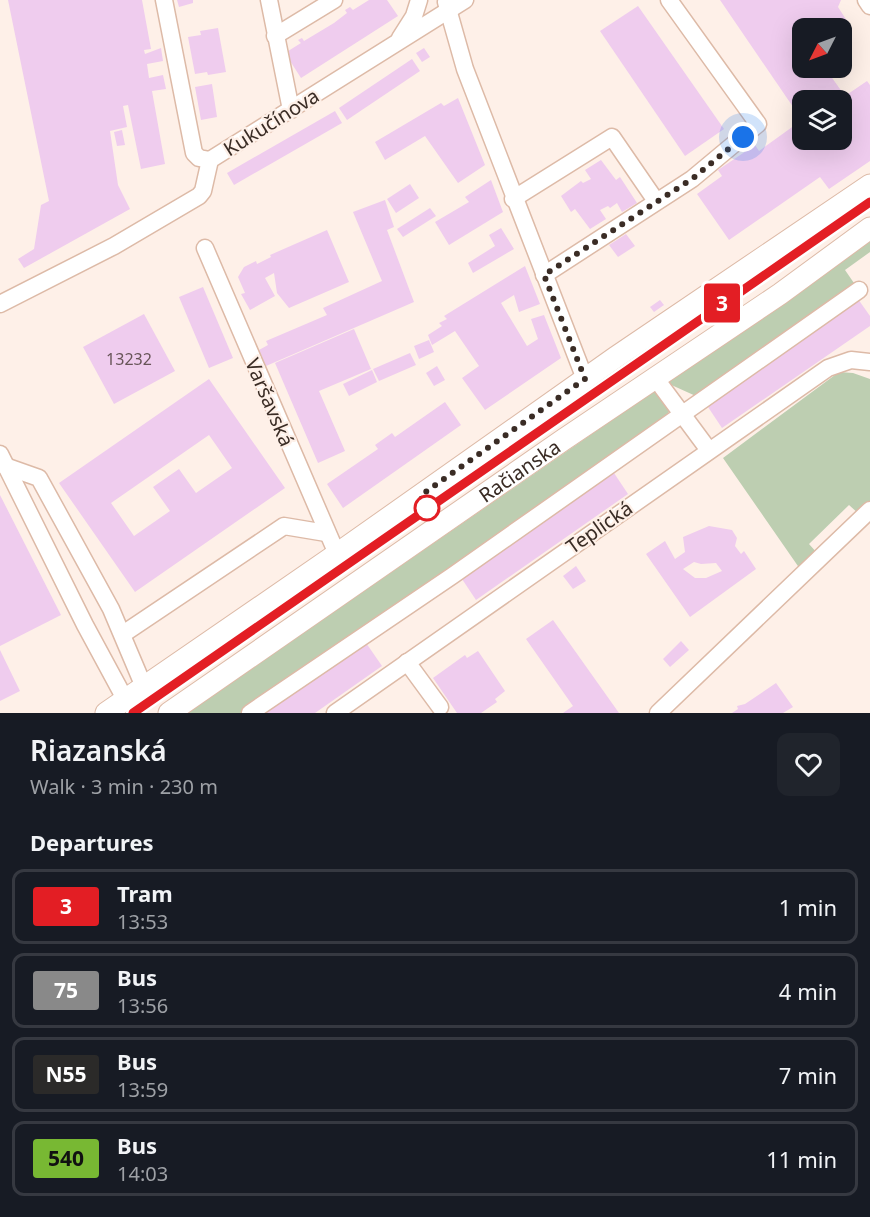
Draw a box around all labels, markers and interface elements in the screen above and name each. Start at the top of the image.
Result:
north arrow [792,18,852,78]
map controls [792,18,852,150]
street label: Kukučínova [218,82,324,162]
button: layers [792,90,852,150]
your location [728,122,758,152]
line badge: 3 [702,284,742,322]
text: 3 [716,289,728,317]
house number: 13232 [106,348,152,370]
street label: Varšavská [239,354,301,450]
street label: Račianska [473,433,565,508]
street label: Teplická [560,494,638,560]
unlabelled marker [414,495,440,521]
text: Riazanská [30,731,167,769]
button: heart [777,733,840,796]
text: Walk · 3 min · 230 m [30,773,218,800]
text: Departures [30,827,154,857]
text: Tram [117,878,173,908]
text: 3 [60,892,72,920]
text: 1 min [779,892,837,922]
text: 13:53 [117,908,168,935]
text: Bus [117,962,157,992]
text: 75 [54,976,78,1004]
text: 4 min [779,976,837,1006]
text: 13:56 [117,992,168,1019]
text: Bus [117,1046,157,1076]
text: N55 [45,1060,87,1088]
text: 7 min [779,1060,837,1090]
text: 13:59 [117,1076,168,1103]
text: Bus [117,1130,157,1160]
text: 540 [48,1144,84,1172]
text: 11 min [766,1144,837,1174]
text: 14:03 [117,1160,168,1187]

